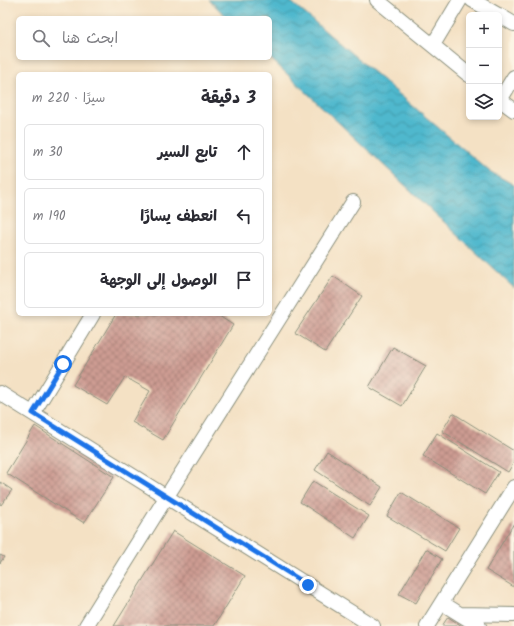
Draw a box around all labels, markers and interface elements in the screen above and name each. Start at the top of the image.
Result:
map controls [466,12,502,120]
button: + [466,12,502,48]
search box [16,16,272,60]
icon: search [30,27,52,49]
text: ابحث هنا [62,27,118,51]
button: − [466,48,502,84]
button: layers [466,84,502,120]
text: 3 دقيقة [201,85,256,112]
text: سيرًا · 220 m [32,88,105,109]
text: تابع السير [158,141,217,165]
icon: ahead [233,141,255,163]
text: 30 m [33,142,63,163]
text: انعطف يسارًا [140,205,217,229]
icon: left [233,205,255,227]
text: 190 m [33,206,66,227]
text: الوصول إلى الوجهة [100,269,217,293]
icon: arrive [233,269,255,291]
route start [54,355,72,373]
route end [299,576,317,594]

